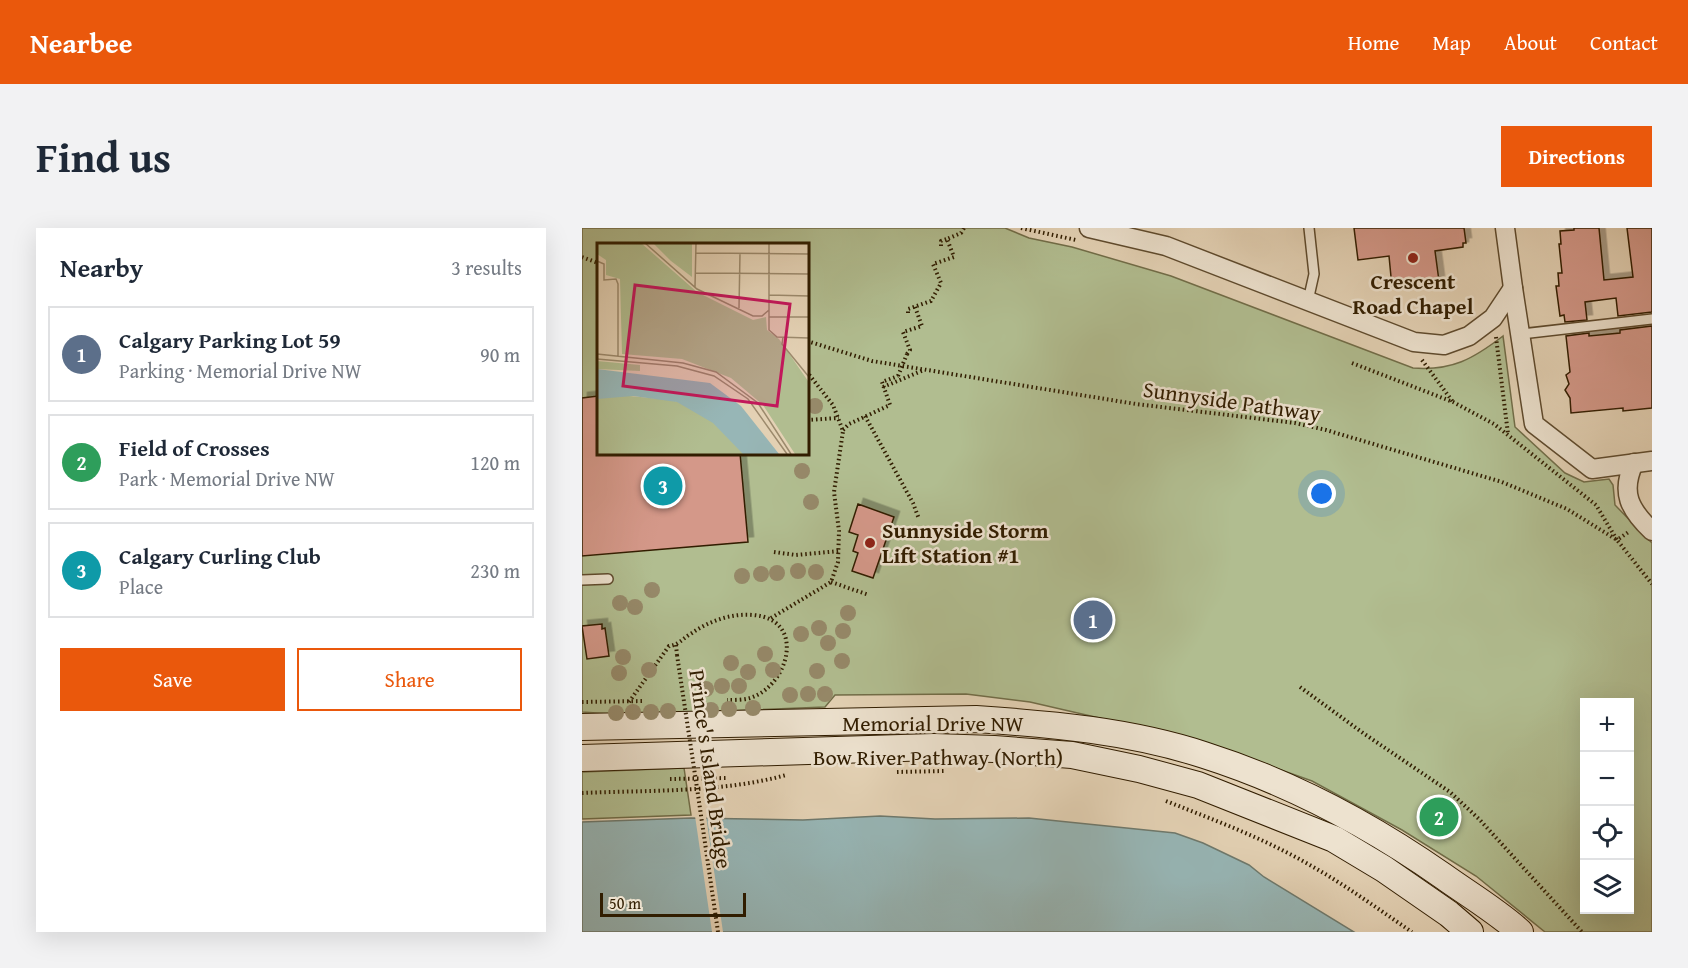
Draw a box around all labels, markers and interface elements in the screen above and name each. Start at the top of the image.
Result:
text: Nearbee [30,22,133,63]
text: Home [1348,27,1399,58]
text: Map [1432,27,1471,58]
text: About [1504,27,1557,58]
text: Contact [1590,27,1658,58]
text: Find us [36,126,171,187]
button: Directions [1501,126,1652,187]
inset map [597,243,808,454]
text: Nearby [60,248,143,287]
marker: Crescent Road Chapel [1406,251,1420,265]
text: 3 results [451,253,522,282]
place label: Crescent Road Chapel [1353,265,1474,322]
text: Calgary Parking Lot 59 [119,324,341,356]
text: 1 [76,340,87,369]
text: 90 m [480,340,520,369]
text: Parking · Memorial Drive NW [119,356,362,385]
street label: Sunnyside Pathway [1141,373,1323,429]
text: Field of Crosses [119,432,270,464]
text: 2 [76,448,87,477]
text: 120 m [470,448,520,477]
text: Park · Memorial Drive NW [119,464,335,493]
pin: 3 [644,464,682,508]
your location [1307,479,1336,508]
place label: Sunnyside Storm Lift Station #1 [882,514,1049,571]
marker: Sunnyside Storm Lift Station #1 [863,536,877,550]
text: Calgary Curling Club [119,540,321,572]
text: 3 [76,556,87,585]
text: 230 m [470,556,520,585]
text: Place [119,572,163,601]
pin: 1 [1074,598,1112,642]
button: Save [60,648,285,711]
button: Share [297,648,522,711]
street label: Prince's Island Bridge [681,668,741,870]
map controls [1580,698,1634,914]
button: + [1580,698,1634,752]
street label: Memorial Drive NW [842,707,1024,739]
street label: Bow River Pathway (North) [813,741,1063,773]
button: − [1580,752,1634,806]
pin: 2 [1420,794,1458,840]
button: locate [1580,806,1634,860]
button: layers [1580,860,1634,914]
scale bar [600,890,746,918]
text: 50 m [609,891,641,915]

